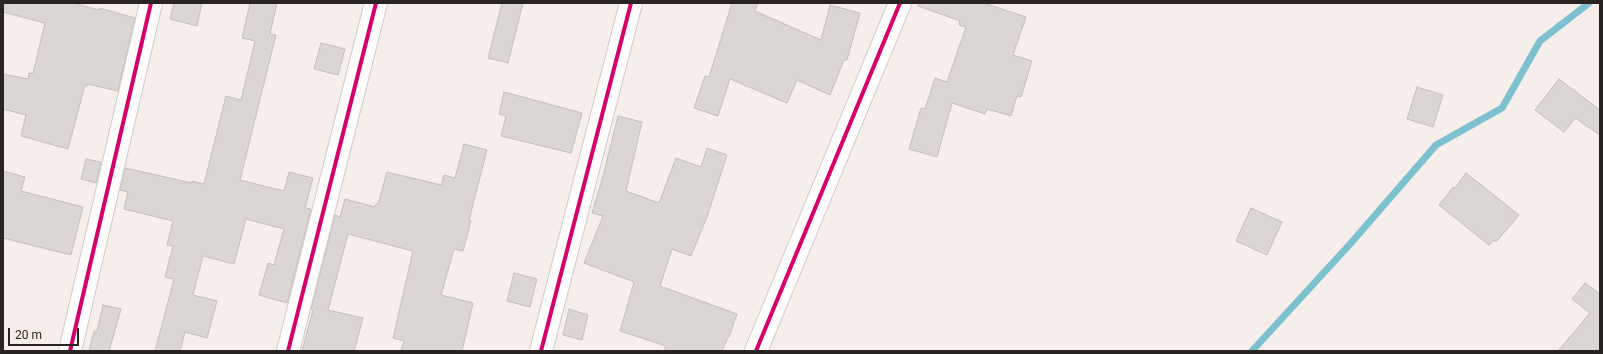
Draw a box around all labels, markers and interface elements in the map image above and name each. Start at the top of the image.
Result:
scale bar [10,320,81,346]
text: 20 m [15,328,42,342]

